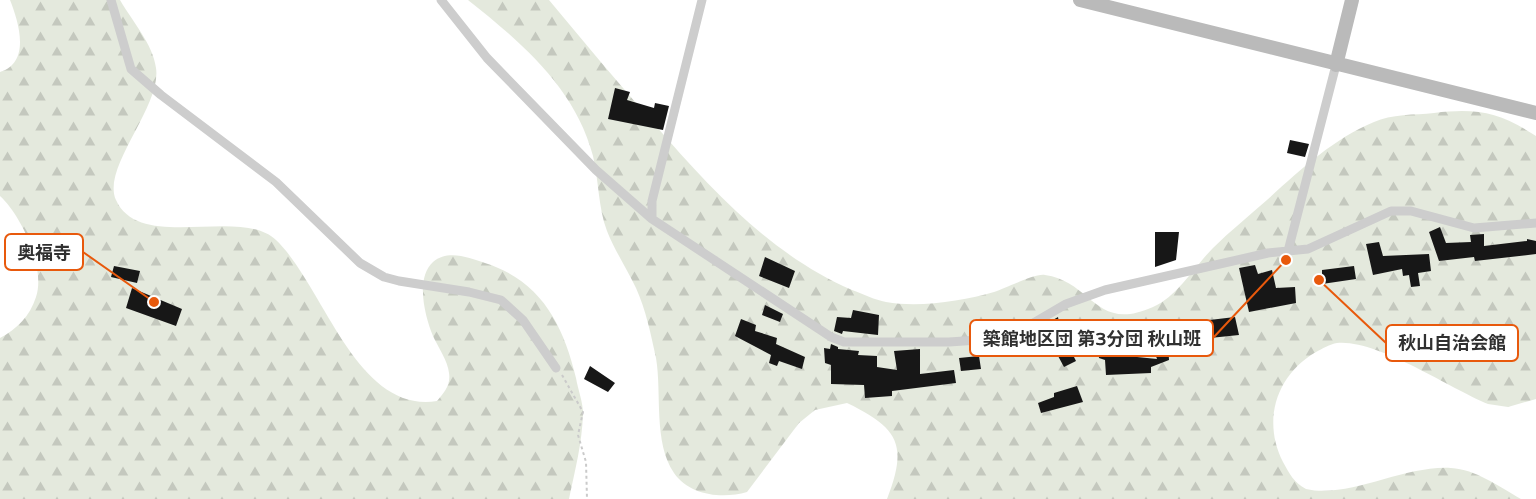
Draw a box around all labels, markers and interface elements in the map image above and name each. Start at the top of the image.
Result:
callout: 奥福寺 [5,234,83,270]
text: 奥福寺 [17,242,71,264]
callout: 築館地区団 第3分団 秋山班 [970,320,1213,356]
callout: 秋山自治会館 [1386,325,1518,361]
text: 築館地区団 第3分団 秋山班 [983,328,1201,350]
text: 秋山自治会館 [1398,332,1506,354]

